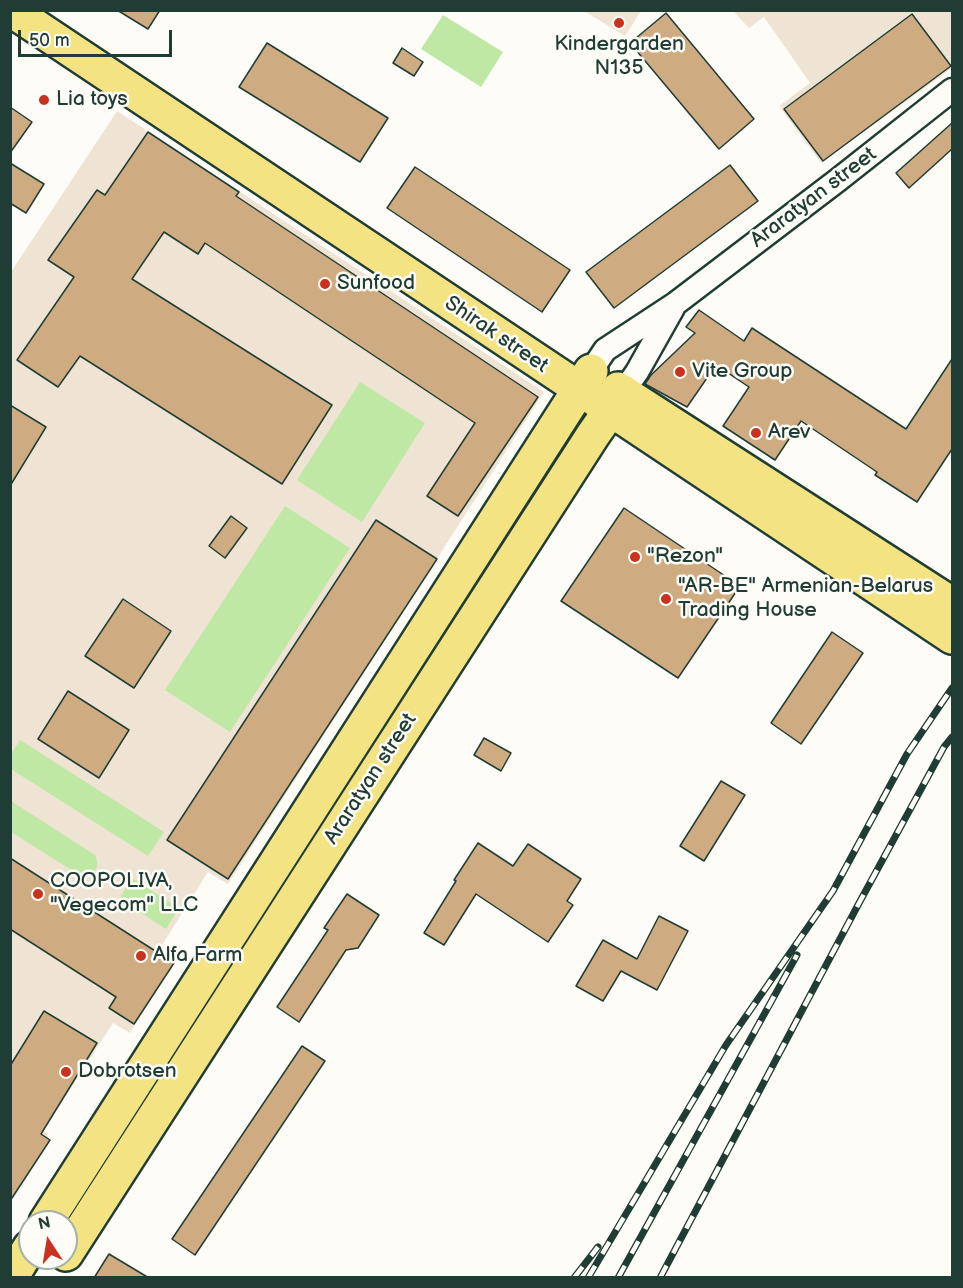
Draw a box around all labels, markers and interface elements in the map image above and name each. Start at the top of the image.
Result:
marker: Kindergarden N135 [612,16,626,30]
scale bar [21,18,176,56]
text: 50 m [29,30,70,51]
place label: Kindergarden N135 [554,32,684,82]
place label: Lia toys [56,87,128,113]
marker: Lia toys [37,93,51,107]
street label: Araratyan street [746,142,882,254]
place label: Sunfood [337,271,415,297]
marker: Sunfood [318,277,332,291]
street label: Shirak street [439,291,553,379]
place label: Vite Group [692,359,792,385]
marker: Vite Group [673,365,687,379]
place label: Arev [768,420,810,446]
marker: Arev [749,426,763,440]
place label: "Rezon" [647,544,723,570]
marker: "Rezon" [628,550,642,564]
place label: "AR-BE" Armenian-Belarus Trading House [678,574,933,624]
marker: "AR-BE" Armenian-Belarus Trading House [659,592,673,606]
street label: Araratyan street [319,709,423,849]
place label: COOPOLIVA, "Vegecom" LLC [50,869,198,919]
marker: COOPOLIVA, "Vegecom" LLC [31,887,45,901]
place label: Alfa Farm [153,943,242,969]
marker: Alfa Farm [134,949,148,963]
place label: Dobrotsen [78,1059,177,1085]
marker: Dobrotsen [59,1065,73,1079]
north arrow [18,1210,78,1270]
text: N [37,1213,52,1234]

